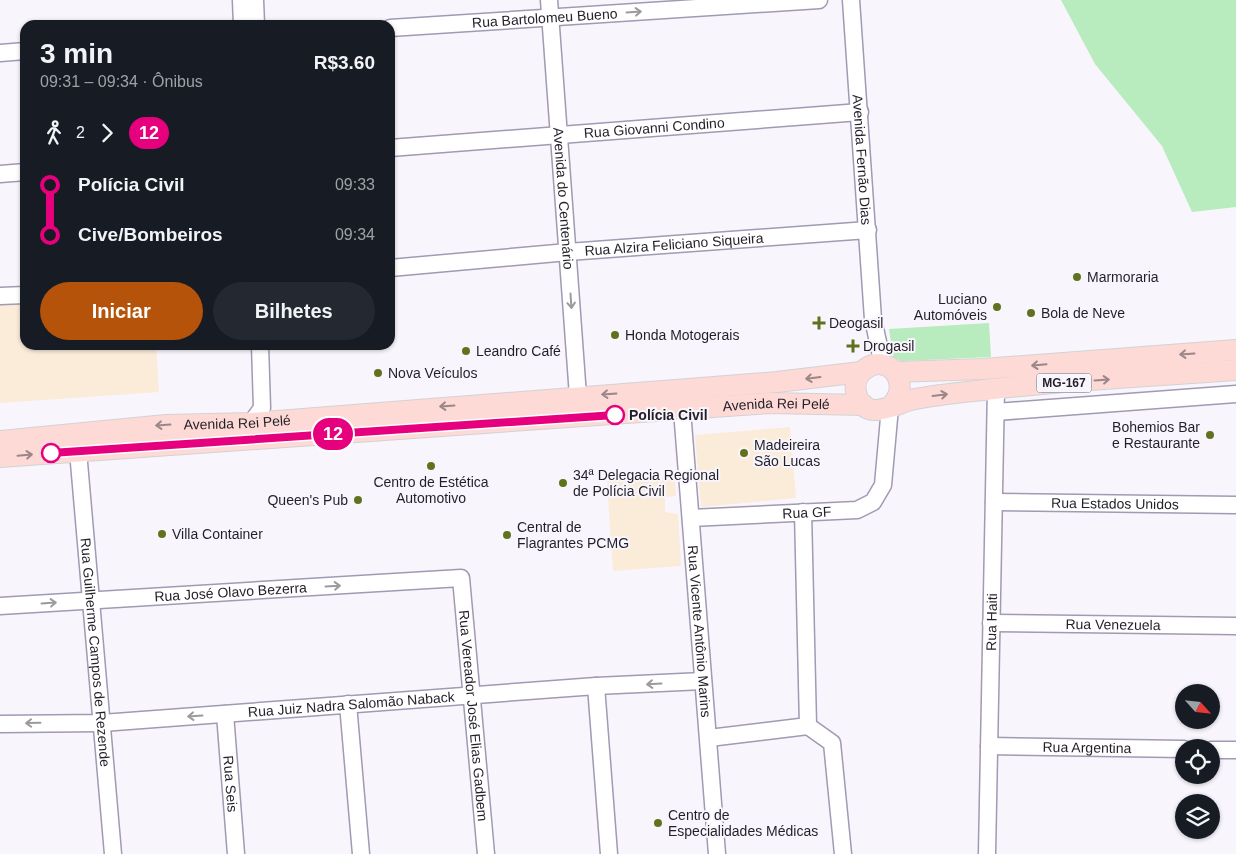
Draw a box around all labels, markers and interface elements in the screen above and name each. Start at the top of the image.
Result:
street label: Rua Bartolomeu Bueno [471,5,618,31]
one-way arrow [626,8,642,17]
text: 3 min [40,38,113,69]
text: R$3.60 [314,52,375,73]
text: 09:31 – 09:34 · Ônibus [40,73,203,90]
street label: Avenida Fernão Dias [850,94,874,225]
street label: Rua Giovanni Condino [583,114,725,141]
icon: walk [40,119,68,147]
icon: forward [93,119,121,147]
text: 12 [139,123,159,143]
text: 2 [76,124,85,141]
street label: Avenida do Centenário [550,127,577,270]
text: Polícia Civil [78,174,185,195]
text: 09:33 [335,176,375,193]
text: Cive/Bombeiros [78,224,223,245]
text: 09:34 [335,226,375,243]
street label: Rua Alzira Feliciano Siqueira [584,230,764,259]
place label: Marmoraria [1087,269,1159,285]
marker: Marmoraria [1071,271,1083,283]
button: Iniciar [40,282,203,340]
button: Bilhetes [213,282,375,340]
place label: Luciano Automóveis [914,291,987,323]
one-way arrow [567,292,576,308]
marker: Luciano Automóveis [991,301,1003,313]
place label: Bola de Neve [1041,305,1125,321]
marker: Bola de Neve [1025,307,1037,319]
place label: Deogasil [829,315,883,331]
marker: Deogasil [813,317,825,329]
place label: Honda Motogerais [625,327,739,343]
marker: Honda Motogerais [609,329,621,341]
place label: Drogasil [863,338,914,354]
marker: Drogasil [847,340,859,352]
place label: Leandro Café [476,343,561,359]
marker: Leandro Café [460,345,472,357]
one-way arrow [1180,349,1196,359]
one-way arrow [1032,360,1048,370]
place label: Nova Veículos [388,365,478,381]
marker: Nova Veículos [372,367,384,379]
one-way arrow [805,373,821,383]
road number: MG-167 [1036,373,1092,392]
one-way arrow [1094,376,1110,385]
one-way arrow [602,390,618,399]
one-way arrow [932,390,948,400]
street label: Avenida Rei Pelé [722,395,830,414]
one-way arrow [440,402,456,411]
marker: Polícia Civil [605,405,625,425]
place label: Polícia Civil [629,407,708,423]
street label: Avenida Rei Pelé [183,412,292,433]
line badge: 12 [310,418,356,450]
place label: Bohemios Bar e Restaurante [1112,419,1200,451]
one-way arrow [155,421,171,430]
text: 12 [323,424,343,444]
marker: Bohemios Bar e Restaurante [1204,429,1216,441]
place label: Madeireira São Lucas [754,437,820,469]
unlabelled marker [41,443,61,463]
marker: Madeireira São Lucas [738,447,750,459]
one-way arrow [17,451,33,460]
marker: Centro de Estética Automotivo [425,460,437,472]
place label: 34ª Delegacia Regional de Polícia Civil [573,467,719,499]
place label: Centro de Estética Automotivo [373,474,489,506]
marker: 34ª Delegacia Regional de Polícia Civil [557,477,569,489]
place label: Queen's Pub [267,492,348,508]
marker: Queen's Pub [352,494,364,506]
street label: Rua Estados Unidos [1051,495,1179,512]
street label: Rua GF [782,503,832,522]
place label: Central de Flagrantes PCMG [517,519,629,551]
place label: Villa Container [172,526,263,542]
marker: Villa Container [156,528,168,540]
marker: Central de Flagrantes PCMG [501,529,513,541]
street label: Rua Guilherme Campos de Rezende [78,537,113,768]
street label: Rua Vicente Antônio Marins [685,545,714,718]
street label: Rua José Olavo Bezerra [154,579,307,605]
one-way arrow [325,581,341,590]
street label: Rua Haiti [983,593,1000,651]
one-way arrow [40,598,56,607]
street label: Rua Vereador José Elias Gadbem [456,609,491,822]
street label: Rua Venezuela [1065,616,1161,633]
one-way arrow [647,679,663,688]
north arrow [1175,684,1220,729]
map controls [1175,684,1220,839]
street label: Rua Juiz Nadra Salomão Naback [247,689,456,720]
one-way arrow [188,711,204,720]
one-way arrow [25,719,41,728]
street label: Rua Argentina [1042,739,1132,756]
button: locate [1175,739,1220,784]
street label: Rua Seis [220,755,241,813]
button: layers [1175,794,1220,839]
place label: Centro de Especialidades Médicas [668,807,818,839]
marker: Centro de Especialidades Médicas [652,817,664,829]

